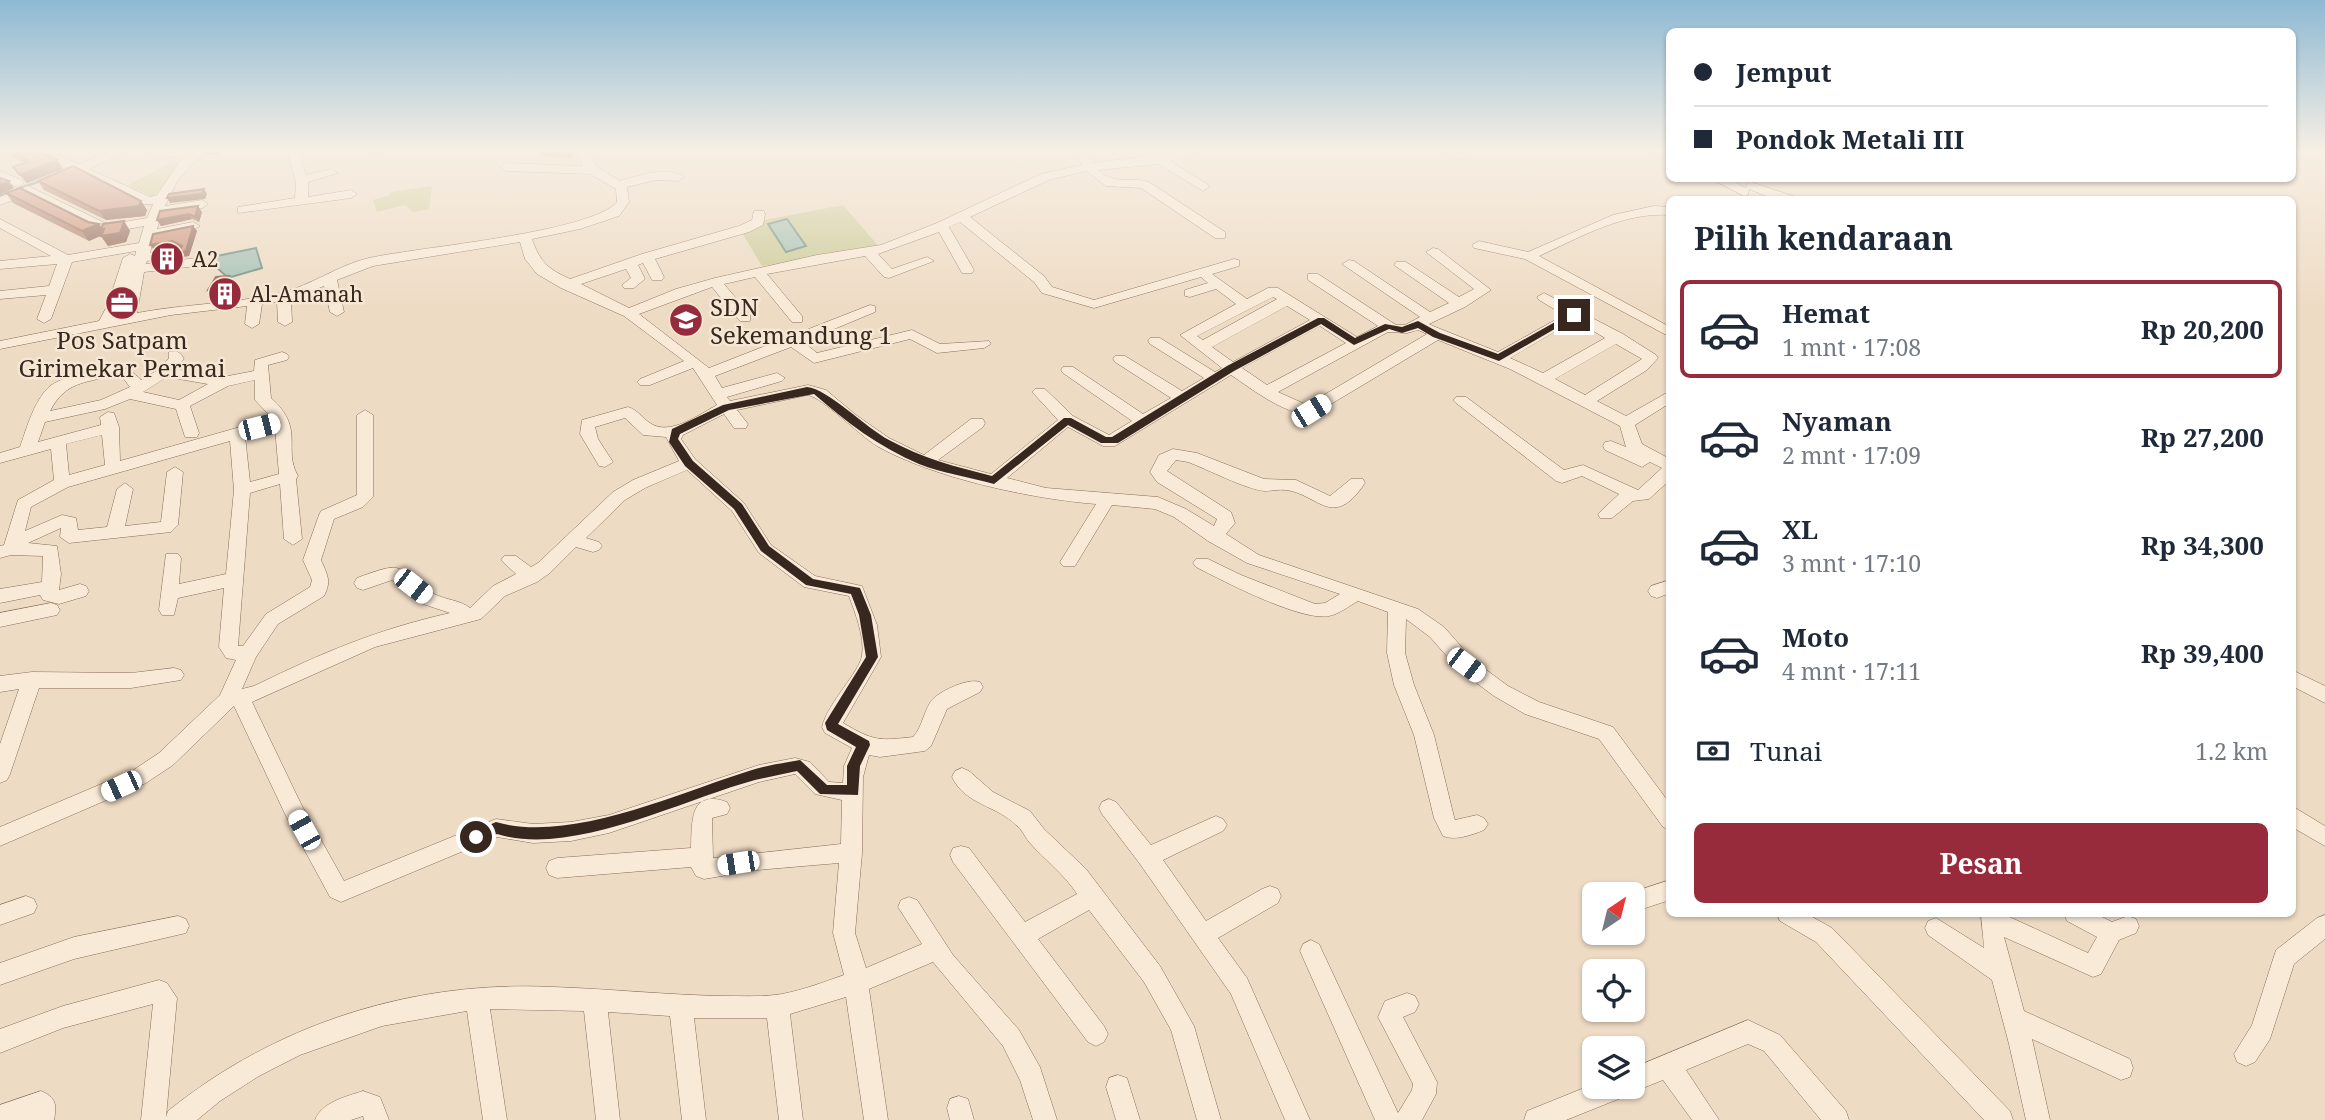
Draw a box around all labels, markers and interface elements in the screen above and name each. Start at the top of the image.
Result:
text: Jemput [1736,54,1831,90]
text: Pondok Metali III [1736,121,1964,157]
text: Pilih kendaraan [1694,216,1953,259]
building icon: A2 [148,240,186,278]
place label: A2 [192,245,219,273]
building icon: Al-Amanah [206,275,244,313]
place label: Al-Amanah [250,280,363,308]
office icon: Pos Satpam Girimekar Permai [103,284,141,322]
place label: SDN Sekemandung 1 [710,290,892,351]
text: Hemat [1782,295,1870,331]
icon: car [1698,298,1761,361]
route end [1558,299,1590,331]
school or university icon: SDN Sekemandung 1 [667,301,705,339]
text: Rp 20,200 [2141,311,2264,347]
place label: Pos Satpam Girimekar Permai [19,323,226,384]
text: 1 mnt · 17:08 [1782,331,1921,363]
car [1288,391,1335,431]
text: Nyaman [1782,403,1892,439]
icon: car [1698,406,1761,469]
car [237,412,282,442]
text: Rp 27,200 [2141,419,2264,455]
text: 2 mnt · 17:09 [1782,439,1921,471]
text: XL [1782,511,1818,547]
icon: car [1698,514,1761,577]
text: Rp 34,300 [2141,527,2264,563]
text: 3 mnt · 17:10 [1782,547,1921,579]
car [390,565,437,607]
text: Moto [1782,619,1849,655]
icon: car [1698,622,1761,685]
text: Rp 39,400 [2141,635,2264,671]
car [1443,644,1490,686]
text: 4 mnt · 17:11 [1782,655,1921,687]
icon: cash [1694,732,1732,770]
text: Tunai [1750,733,1822,769]
text: 1.2 km [2195,735,2268,767]
car [98,768,145,804]
car [285,807,324,853]
route start [460,821,492,853]
button: Pesan [1694,823,2268,903]
car [716,849,761,877]
north arrow [1582,882,1645,945]
map controls [1582,882,1645,1099]
button: locate [1582,959,1645,1022]
button: layers [1582,1036,1645,1099]

